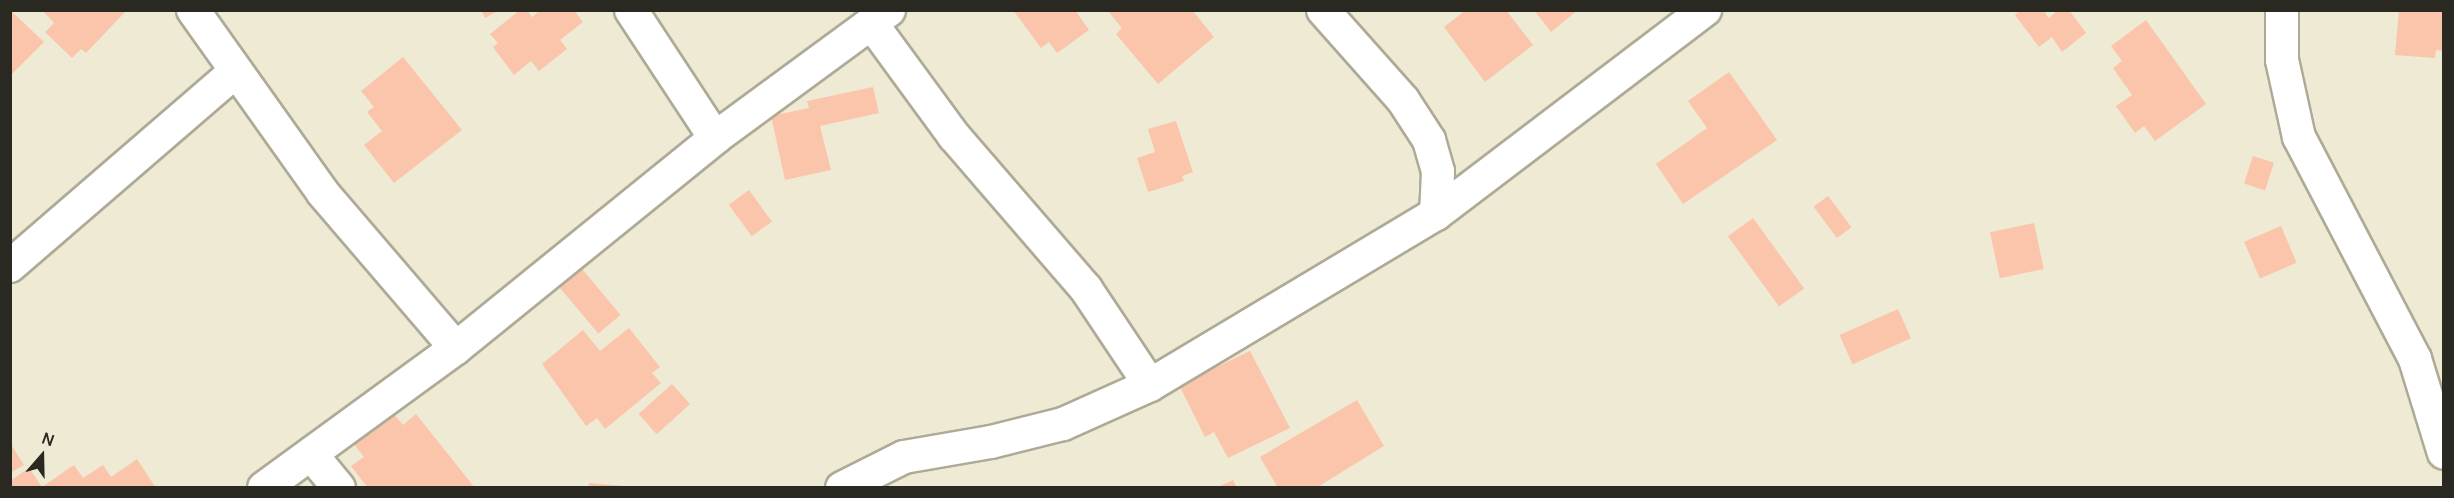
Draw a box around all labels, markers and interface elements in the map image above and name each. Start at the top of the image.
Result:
north arrow [12,426,72,486]
text: N [39,427,57,451]

